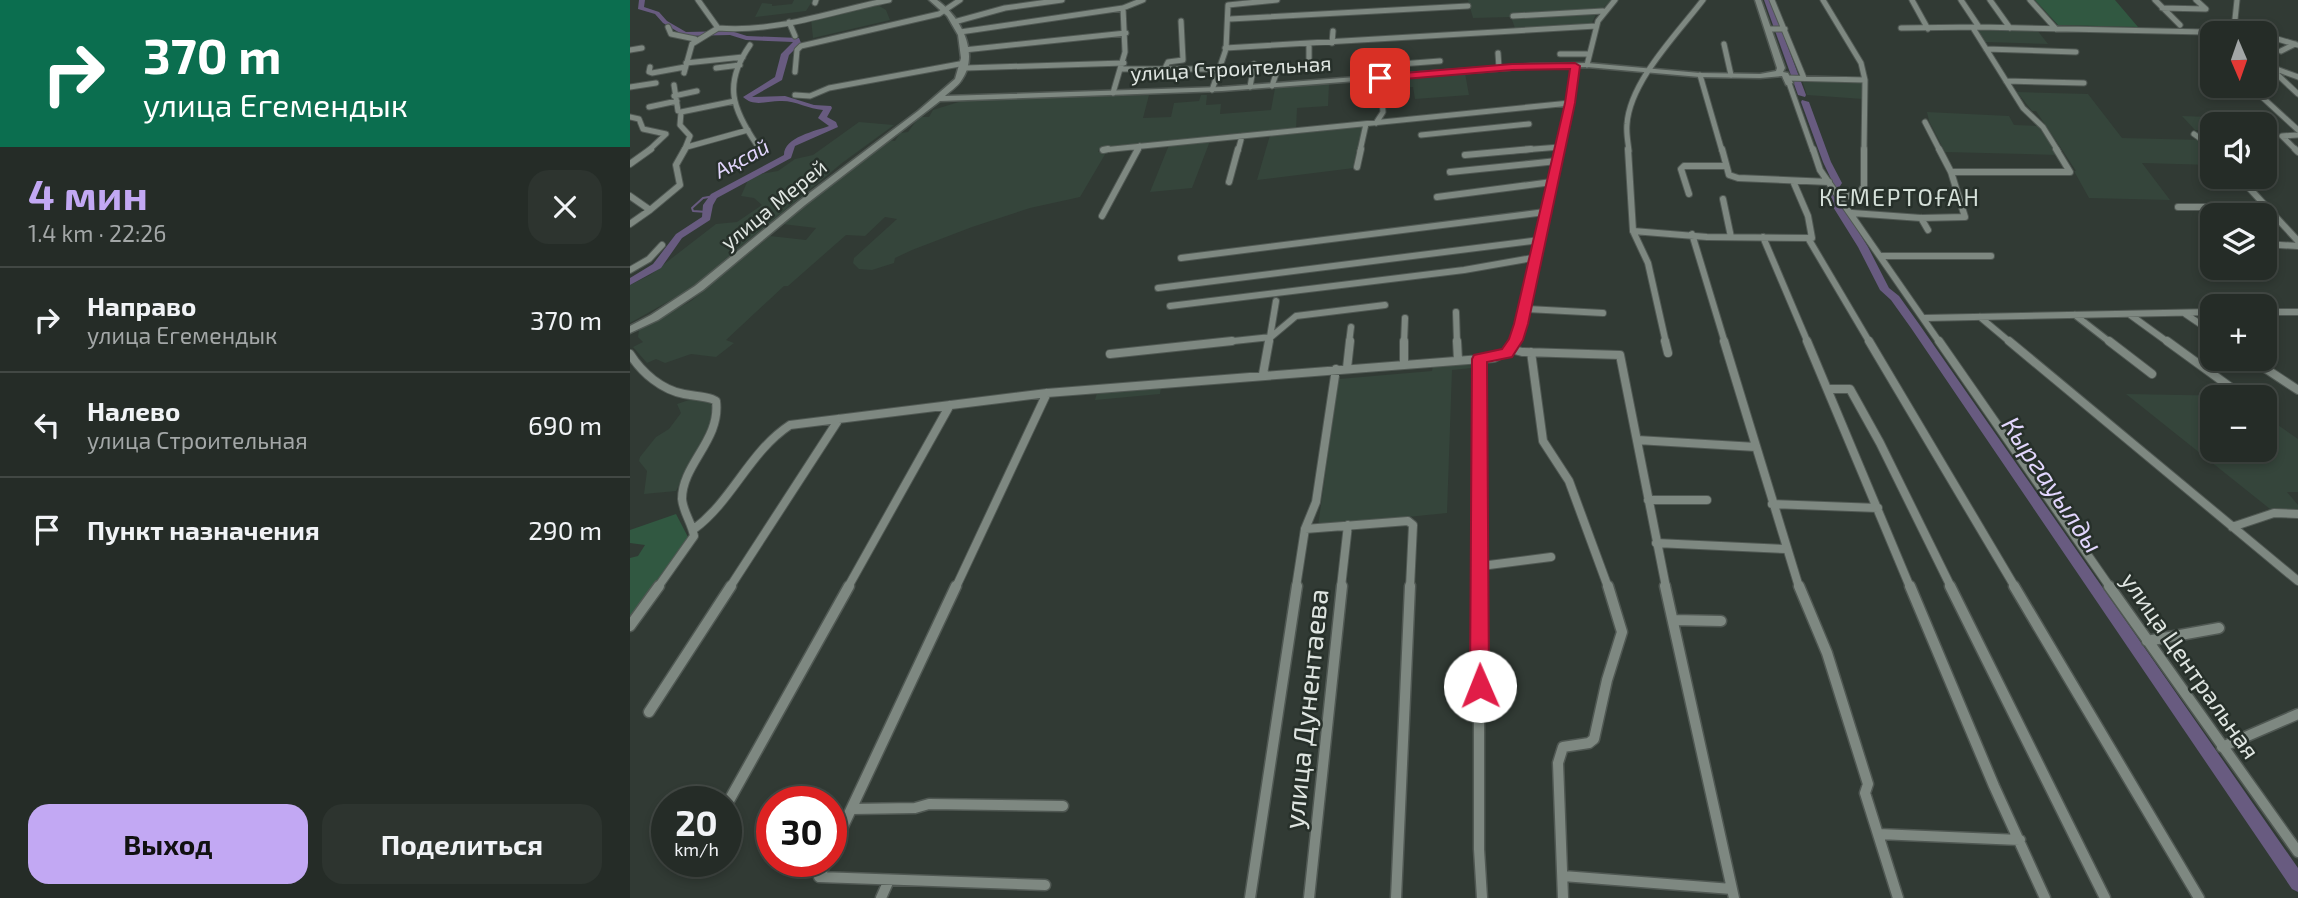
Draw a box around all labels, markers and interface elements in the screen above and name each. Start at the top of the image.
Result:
north arrow [2200,21,2277,98]
map controls [2200,21,2277,462]
text: 370 m [143,25,281,84]
icon: right [28,28,119,119]
pin [1350,48,1410,108]
street label: улица Строительная [1130,50,1332,86]
icon: arrive [1361,59,1399,97]
text: улица Егемендык [143,85,408,123]
button: sound [2200,112,2277,189]
water label: Ақсай [709,133,773,183]
street label: улица Мерей [715,154,832,255]
text: 4 мин [28,168,148,218]
button: close [528,170,602,244]
district label: КЕМЕРТОҒАН [1819,183,1981,211]
button: layers [2200,203,2277,280]
text: 1.4 km · 22:26 [28,219,166,247]
text: Направо [87,290,196,321]
button: + [2200,294,2277,371]
icon: right [28,301,66,339]
text: 370 m [530,304,602,335]
text: улица Егемендык [87,321,277,349]
button: − [2200,385,2277,462]
text: Налево [87,395,180,426]
icon: left [28,406,66,444]
text: 690 m [528,409,602,440]
water label: Кыргауылды [1996,410,2110,558]
text: улица Строительная [87,426,308,454]
icon: arrive [28,511,66,549]
text: Пункт назначения [87,514,320,545]
text: 290 m [528,514,602,545]
street label: улица Центральная [2115,566,2266,765]
street label: улица Дунентаева [1275,587,1335,831]
position arrow [1443,649,1517,723]
speed limit sign: 30 [756,786,847,877]
text: 20 [675,801,718,843]
button: Выход [28,804,308,884]
button: Поделиться [322,804,602,884]
text: km/h [674,838,719,860]

